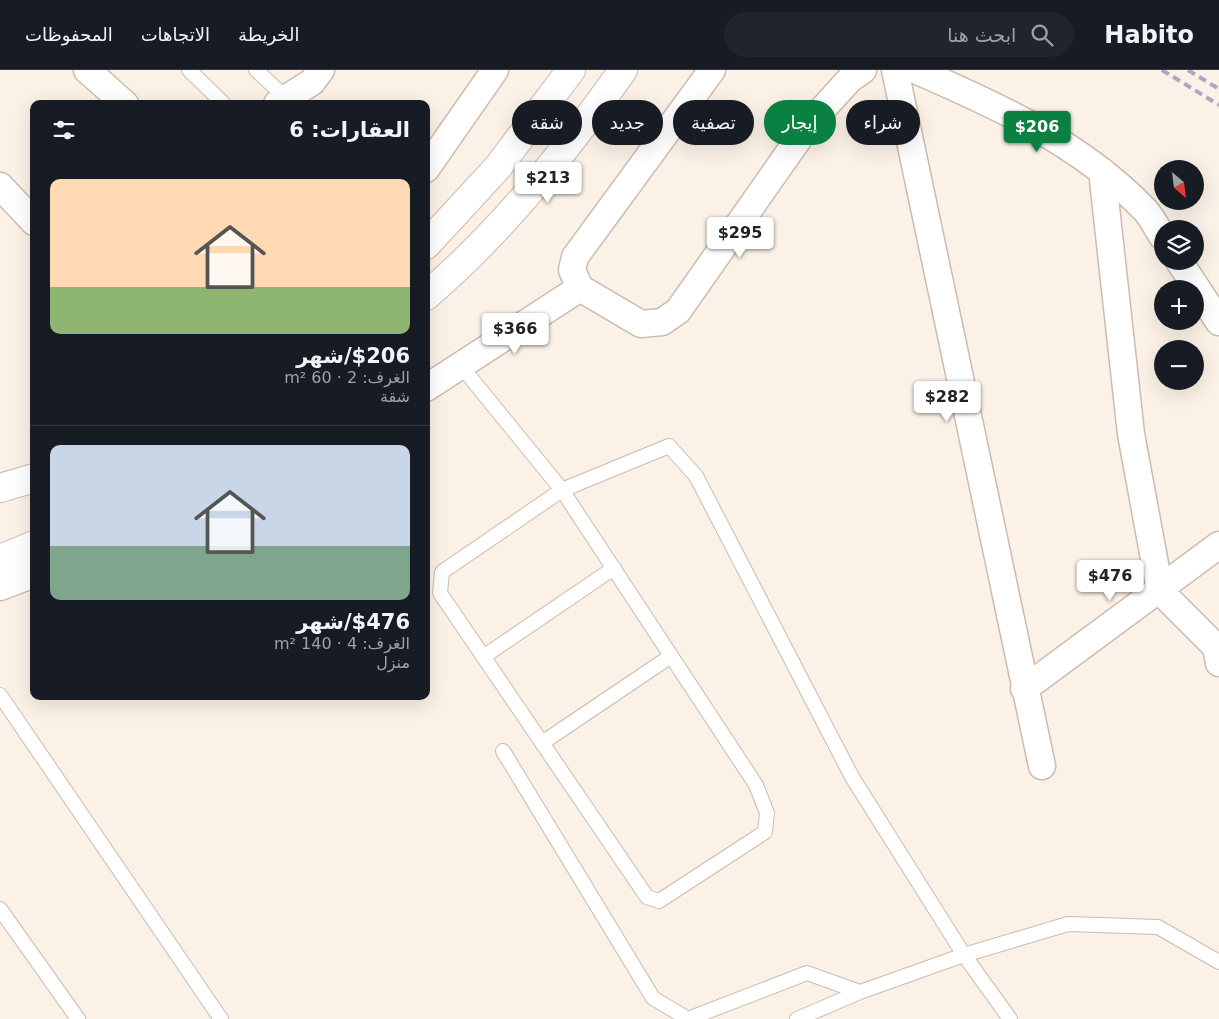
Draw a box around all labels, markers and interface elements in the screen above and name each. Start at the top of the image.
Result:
search box [724,12,1074,57]
icon: search [1028,21,1056,49]
text: Habito [1104,21,1194,49]
text: المحفوظات [25,24,113,45]
text: الاتجاهات [141,24,210,45]
text: الخريطة [238,24,299,45]
text: ابحث هنا [947,24,1016,46]
chip: شقة [512,100,582,145]
chip: جديد [592,100,663,145]
chip: تصفية [673,100,754,145]
chip: إيجار [764,100,836,145]
chip: شراء [846,100,920,145]
pin: $206 [1007,111,1067,153]
icon: filters [50,116,78,144]
text: $206 [1015,117,1059,136]
text: العقارات: 6 [289,118,410,142]
north arrow [1154,160,1204,210]
map controls [1154,160,1204,390]
pin: $213 [518,162,578,204]
text: $213 [526,168,570,187]
icon: home [185,212,275,302]
pin: $295 [710,216,770,259]
button: layers [1154,220,1204,270]
text: $295 [718,223,762,242]
button: + [1154,280,1204,330]
pin: $366 [485,312,545,355]
text: $366 [493,319,537,338]
button: − [1154,340,1204,390]
text: $206/شهر [296,344,410,368]
text: الغرف: 2 · 60 m² [284,368,410,387]
pin: $282 [917,380,977,423]
text: شقة [380,387,410,406]
text: $282 [925,387,969,406]
icon: home [185,477,275,567]
pin: $476 [1080,560,1140,602]
text: $476 [1088,566,1132,585]
text: $476/شهر [296,610,410,634]
text: الغرف: 4 · 140 m² [274,634,410,653]
text: منزل [376,653,410,672]

